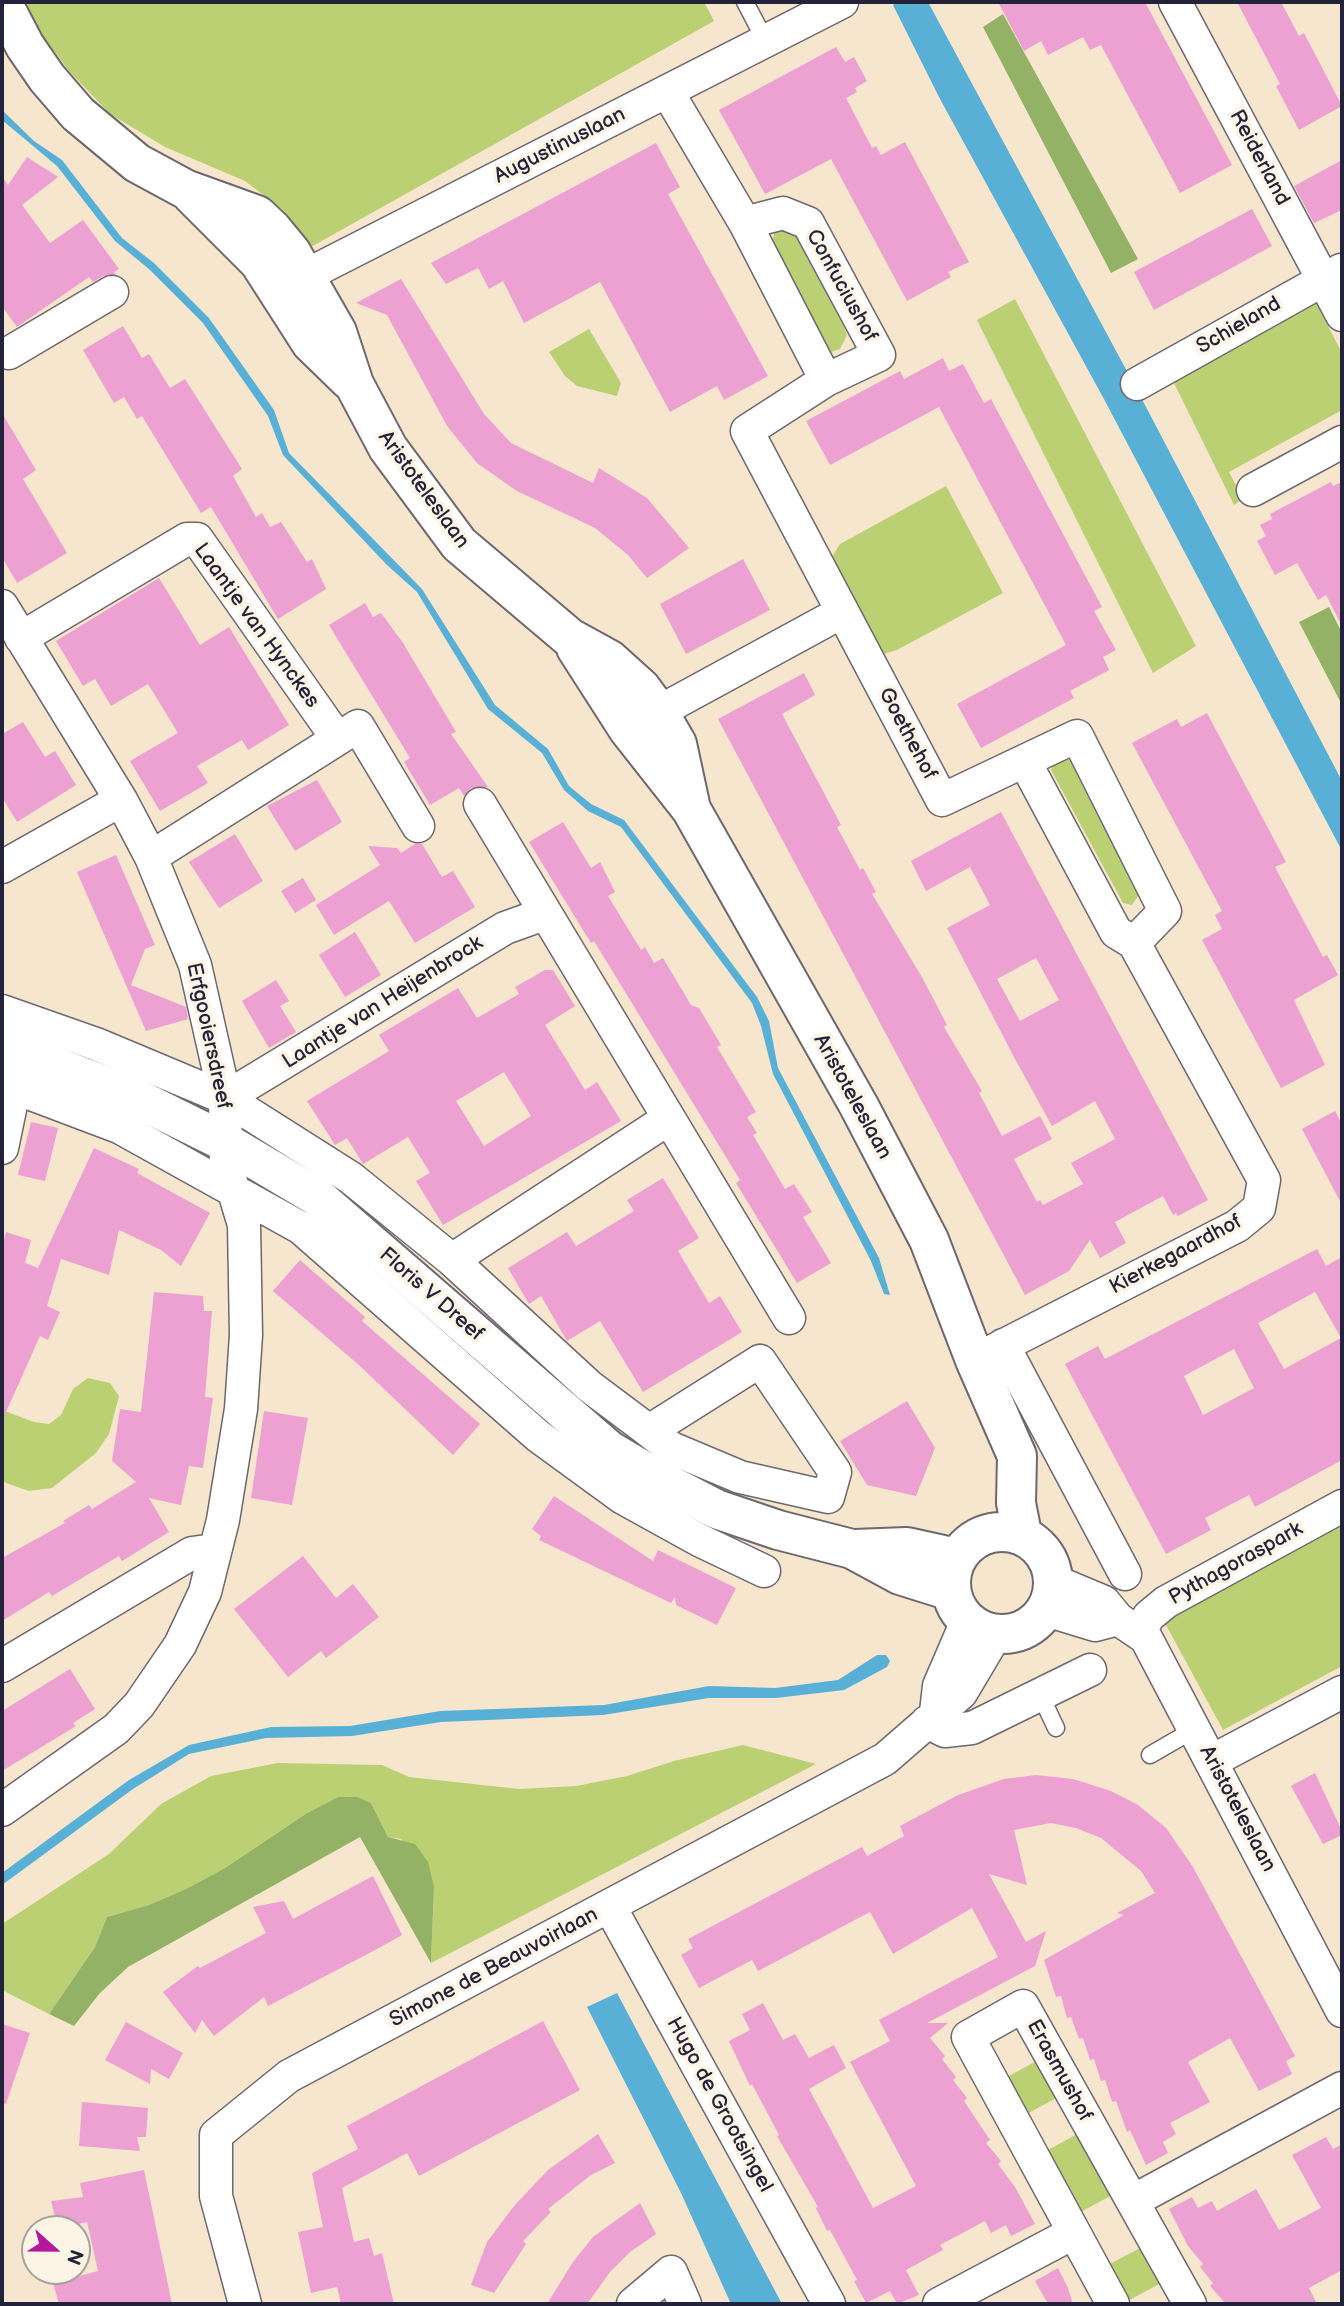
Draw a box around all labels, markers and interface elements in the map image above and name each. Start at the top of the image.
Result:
street label: Augustinuslaan [490,102,630,190]
street label: Reiderland [1223,106,1295,210]
street label: Confuciushof [800,225,882,347]
street label: Schieland [1192,292,1286,360]
street label: Aristoteleslaan [372,426,474,554]
street label: Laantje van Hynckes [188,539,324,713]
street label: Goethehof [872,684,942,784]
street label: Laantje van Heijenbrock [278,931,488,1075]
street label: Erfgooiersdreef [180,960,236,1112]
street label: Aristoteleslaan [807,1030,897,1164]
street label: Kierkegaardhof [1106,1210,1246,1300]
street label: Floris V Dreef [374,1243,488,1347]
street label: Pythagoraspark [1165,1517,1307,1611]
street label: Aristoteleslaan [1193,1742,1281,1876]
street label: Simone de Beauvoirlaan [386,1902,602,2034]
street label: Hugo de Grootsingel [660,2013,778,2197]
street label: Erasmushof [1021,2016,1097,2126]
north arrow [21,2215,91,2285]
text: N [61,2246,87,2268]

